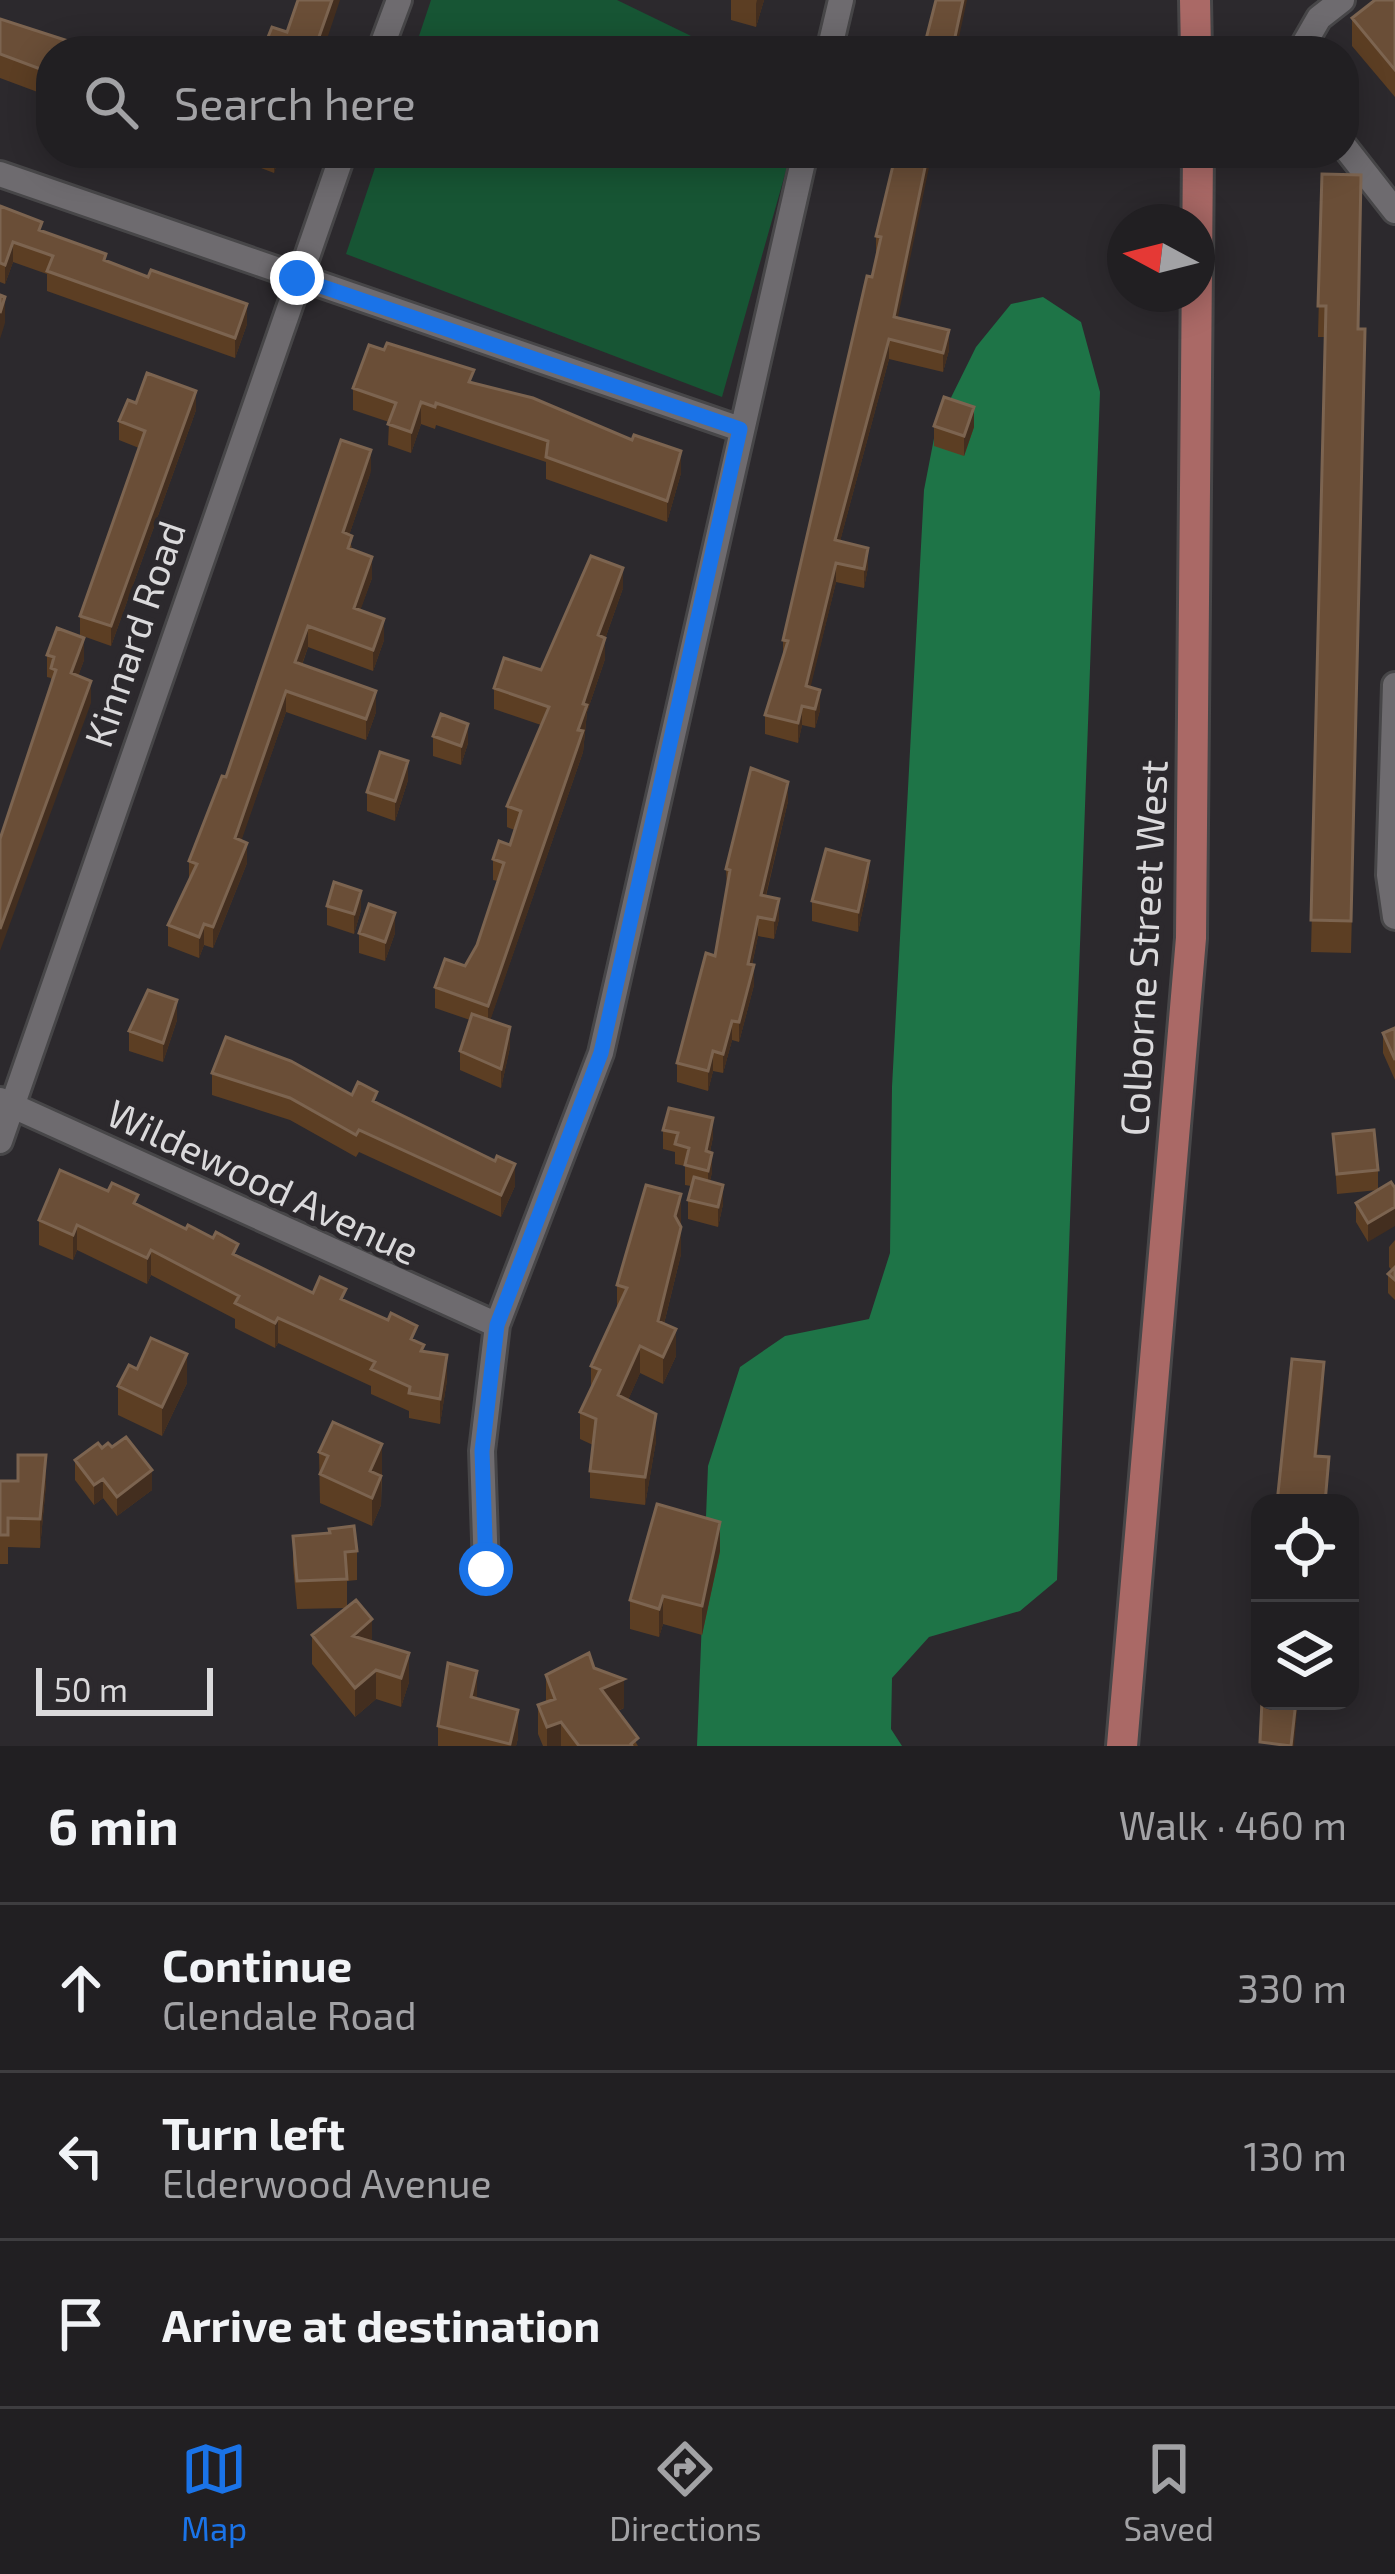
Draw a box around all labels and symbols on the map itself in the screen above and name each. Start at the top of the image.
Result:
north arrow [1107,204,1215,312]
route end [270,251,324,305]
street label: Kinnard Road [73,514,194,753]
street label: Colborne Street West [1109,759,1176,1137]
street label: Wildewood Avenue [100,1088,427,1273]
route start [459,1542,513,1596]
scale bar [36,1662,213,1715]

